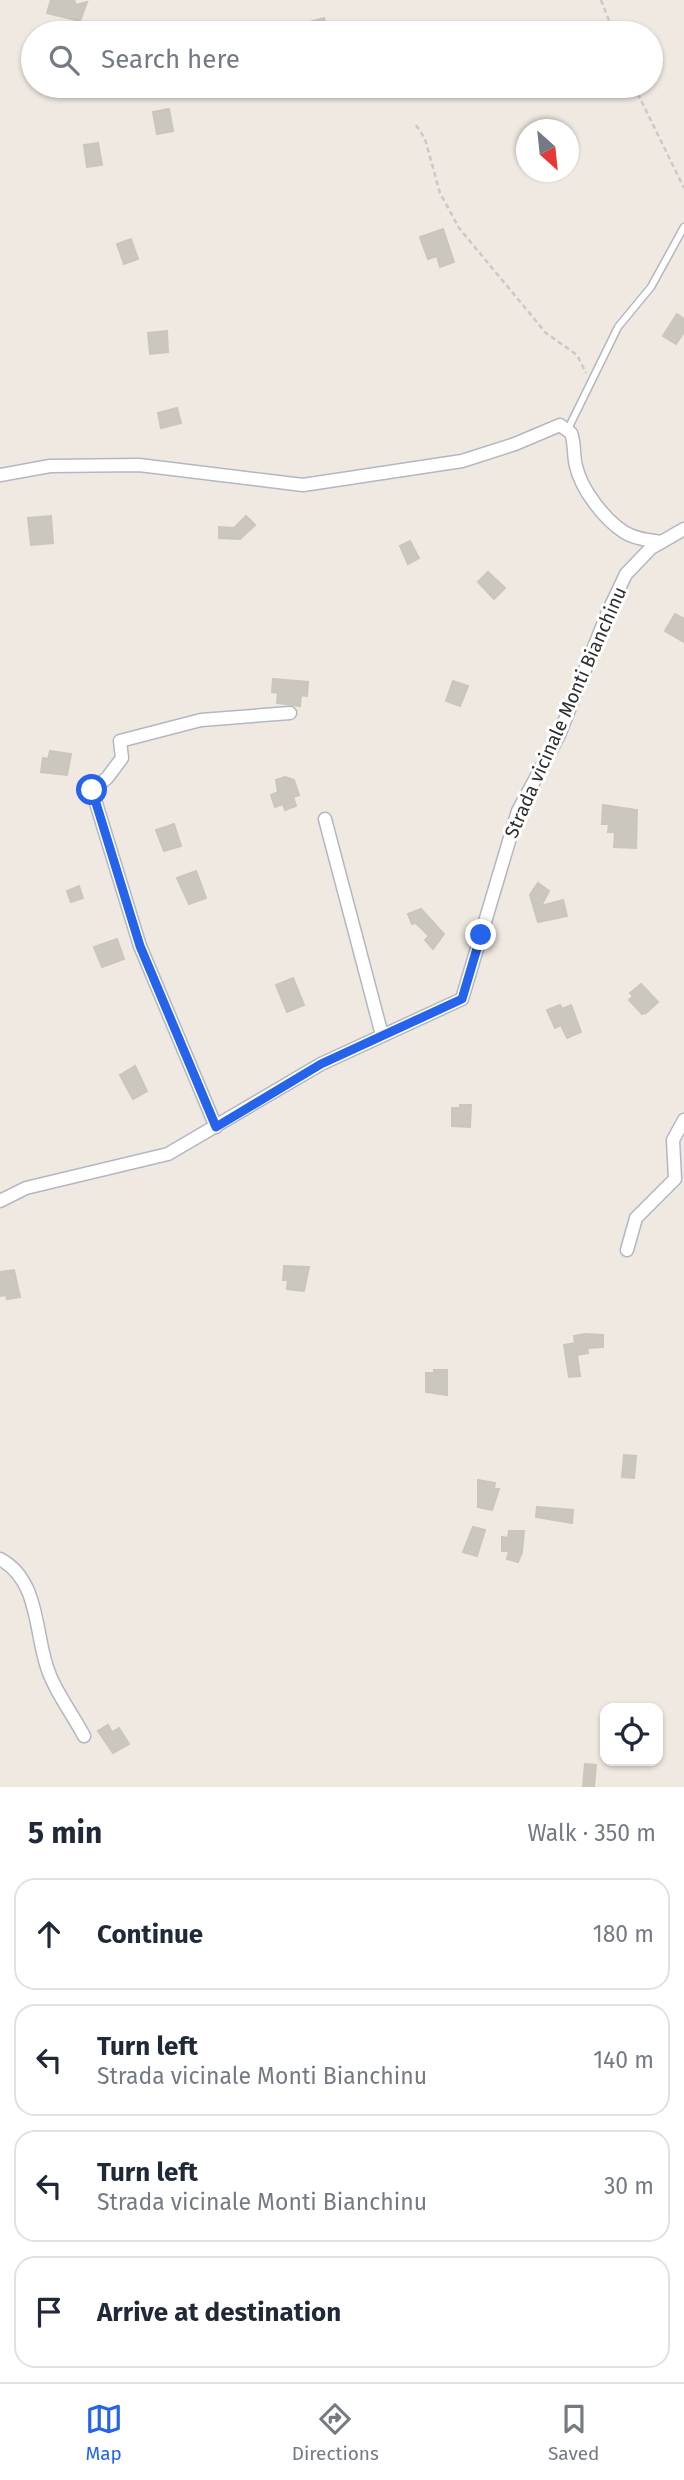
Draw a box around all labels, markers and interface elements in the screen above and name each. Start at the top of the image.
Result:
search box [21,21,663,98]
icon: search [45,41,83,79]
text: Search here [101,44,240,75]
north arrow [516,119,579,182]
street label: Strada vicinale Monti Bianchinu [500,583,631,841]
route start [76,774,107,805]
route end [465,919,496,950]
map controls [600,1703,663,1766]
button: locate [600,1703,663,1766]
text: 5 min [28,1815,102,1851]
text: Walk · 350 m [528,1819,656,1847]
icon: ahead [30,1915,68,1953]
text: Continue [97,1919,203,1950]
text: 180 m [593,1920,654,1948]
text: Turn left [97,2031,198,2062]
icon: left [30,2041,68,2079]
text: 140 m [593,2046,654,2074]
text: Strada vicinale Monti Bianchinu [97,2062,427,2090]
text: Turn left [97,2157,198,2188]
icon: left [30,2167,68,2205]
text: 30 m [604,2172,654,2200]
text: Strada vicinale Monti Bianchinu [97,2188,427,2216]
icon: arrive [30,2293,68,2331]
text: Arrive at destination [97,2297,341,2328]
tab: Map [85,2400,123,2465]
tab: Directions [292,2400,379,2465]
tab: Saved [548,2400,599,2465]

